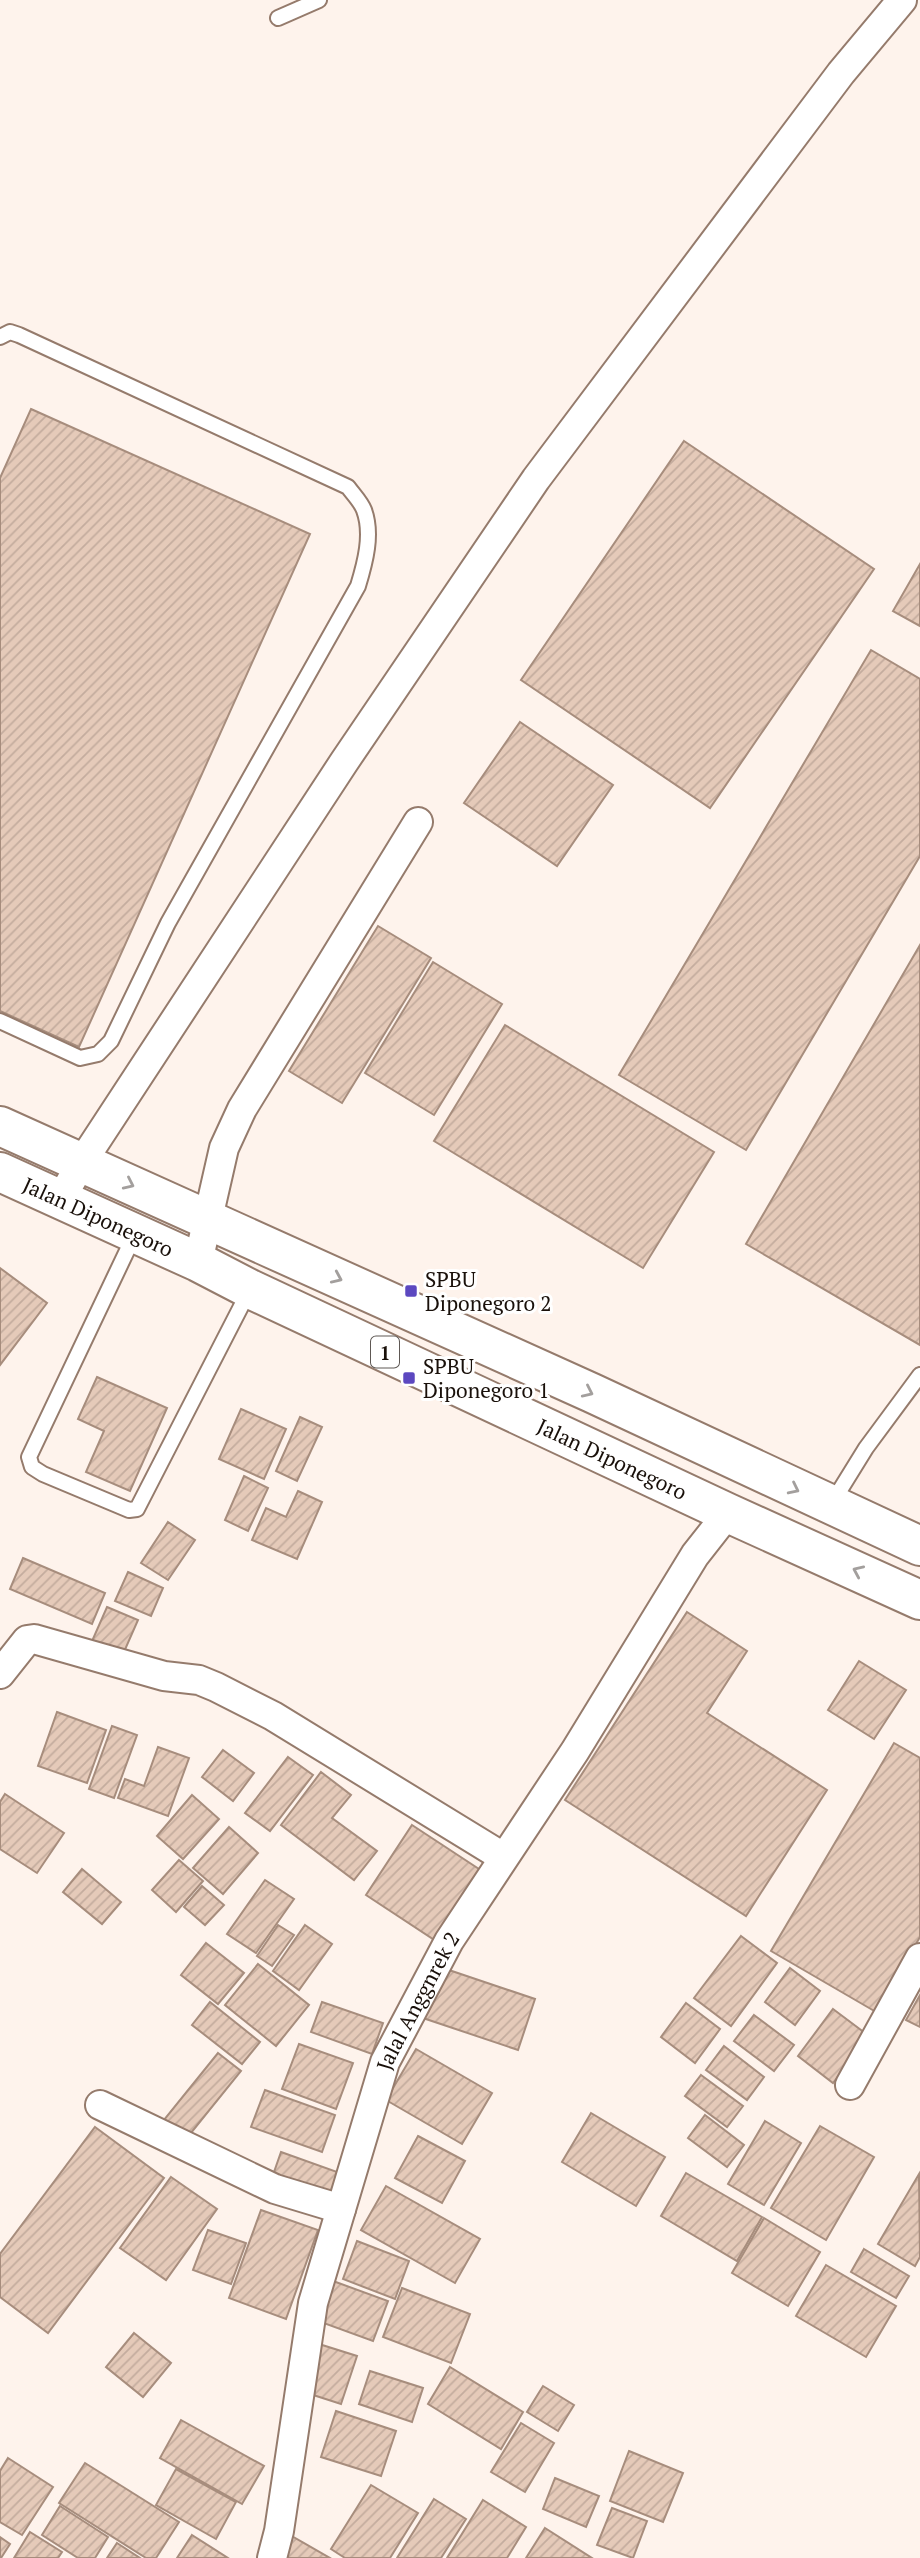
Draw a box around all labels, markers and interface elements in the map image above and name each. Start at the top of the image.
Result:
street label: Jalan Diponegoro [19,1170,178,1263]
one-way arrow [122,1175,135,1189]
place label: SPBU Diponegoro 2 [425,1265,551,1317]
one-way arrow [329,1270,342,1284]
marker: SPBU Diponegoro 2 [403,1283,419,1299]
road number: 1 [371,1336,399,1368]
place label: SPBU Diponegoro 1 [423,1352,549,1404]
marker: SPBU Diponegoro 1 [401,1370,417,1386]
one-way arrow [581,1384,594,1398]
street label: Jalan Diponegoro [533,1412,692,1506]
one-way arrow [787,1480,799,1494]
one-way arrow [853,1565,865,1579]
street label: Jalal Anggnrek 2 [369,1926,465,2073]

